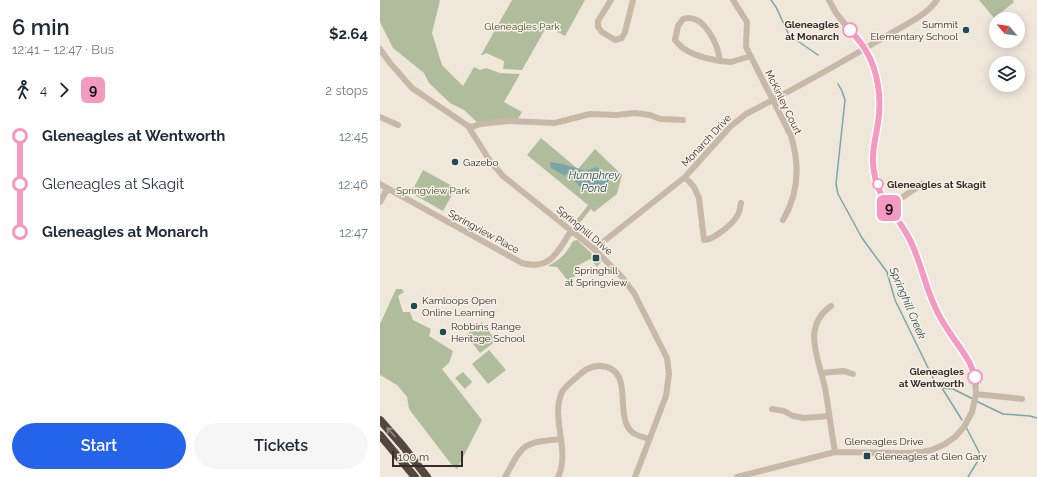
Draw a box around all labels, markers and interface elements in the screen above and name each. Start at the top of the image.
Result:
north arrow [989,12,1025,48]
map controls [989,12,1025,92]
text: 6 min [12,14,70,40]
place label: Gleneagles at Monarch [784,19,839,42]
place label: Summit Elementary School [870,19,959,42]
park label: Gleneagles Park [484,21,560,32]
marker: Gleneagles at Monarch [842,22,858,38]
text: $2.64 [329,25,368,43]
marker: Summit Elementary School [961,25,971,35]
text: 12:41 – 12:47 · Bus [12,42,114,57]
button: layers [989,56,1025,92]
street label: McKinley Court [763,68,804,137]
icon: walk [12,79,34,101]
icon: forward [53,79,75,101]
text: 9 [89,82,97,98]
text: 4 [40,83,47,98]
text: 2 stops [325,83,368,98]
street label: Monarch Drive [679,112,733,169]
text: Gleneagles at Wentworth [42,127,225,145]
text: 12:45 [339,129,368,144]
marker: Gazebo [450,157,460,167]
place label: Gazebo [463,157,498,168]
water label: Humphrey Pond [568,169,620,195]
text: Gleneagles at Skagit [42,175,184,193]
text: 12:46 [338,177,368,192]
marker: Gleneagles at Skagit [872,178,884,190]
place label: Gleneagles at Skagit [887,179,986,190]
park label: Springview Park [396,185,471,196]
line badge: 9 [876,195,902,221]
text: 9 [885,200,893,216]
street label: Springhill Drive [555,204,615,257]
street label: Springview Place [446,207,521,256]
text: Gleneagles at Monarch [42,223,208,241]
text: 12:47 [339,225,368,240]
marker: Springhill at Springview [591,253,601,263]
water label: Springhill Creek [886,264,929,341]
place label: Springhill at Springview [565,265,627,288]
place label: Kamloops Open Online Learning [422,295,497,318]
marker: Kamloops Open Online Learning [409,301,419,311]
place label: Robbins Range Heritage School [451,321,526,344]
marker: Robbins Range Heritage School [438,327,448,337]
place label: Gleneagles at Wentworth [899,366,964,389]
marker: Gleneagles at Wentworth [967,369,983,385]
button: Start [12,423,186,469]
button: Tickets [194,423,368,469]
one-way arrow [387,428,396,438]
street label: Gleneagles Drive [845,436,924,447]
scale bar [392,449,463,468]
text: 100 m [398,451,429,464]
marker: Gleneagles at Glen Gary [862,451,872,461]
place label: Gleneagles at Glen Gary [875,451,988,462]

